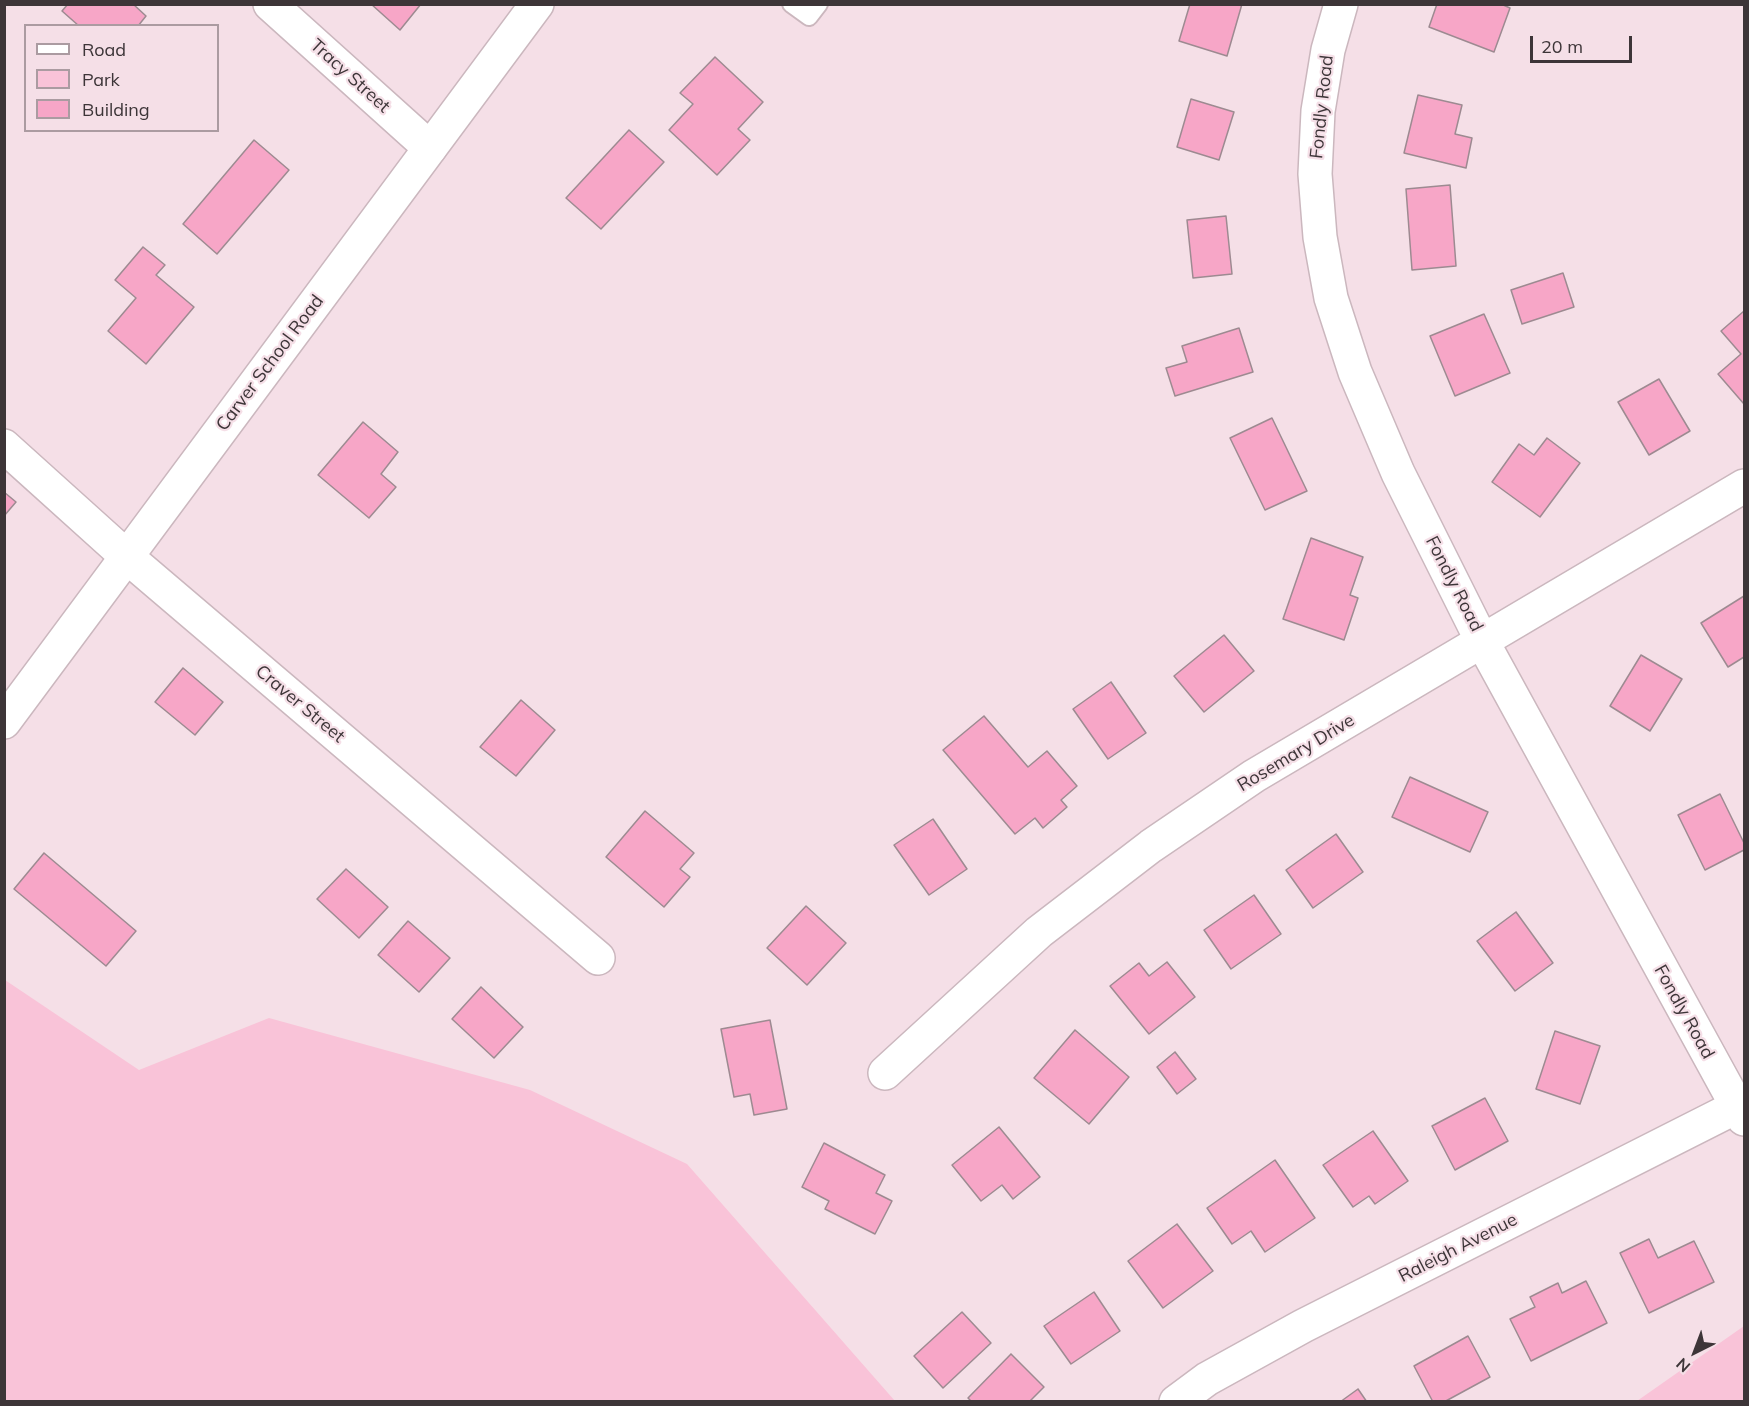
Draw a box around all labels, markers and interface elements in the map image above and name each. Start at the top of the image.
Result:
legend [24,24,219,132]
scale bar [1533,24,1635,62]
street label: Tracy Street [306,35,394,117]
text: 20 m [1541,35,1583,58]
text: Road [82,38,126,61]
street label: Fondly Road [1306,54,1338,160]
text: Park [82,68,120,91]
text: Building [82,98,150,121]
street label: Carver School Road [212,291,328,435]
street label: Fondly Road [1421,533,1487,635]
street label: Craver Street [251,660,349,748]
street label: Rosemary Drive [1234,710,1358,796]
street label: Fondly Road [1649,961,1719,1063]
street label: Raleigh Avenue [1395,1209,1521,1287]
north arrow [1665,1322,1725,1382]
text: N [1672,1354,1694,1377]

